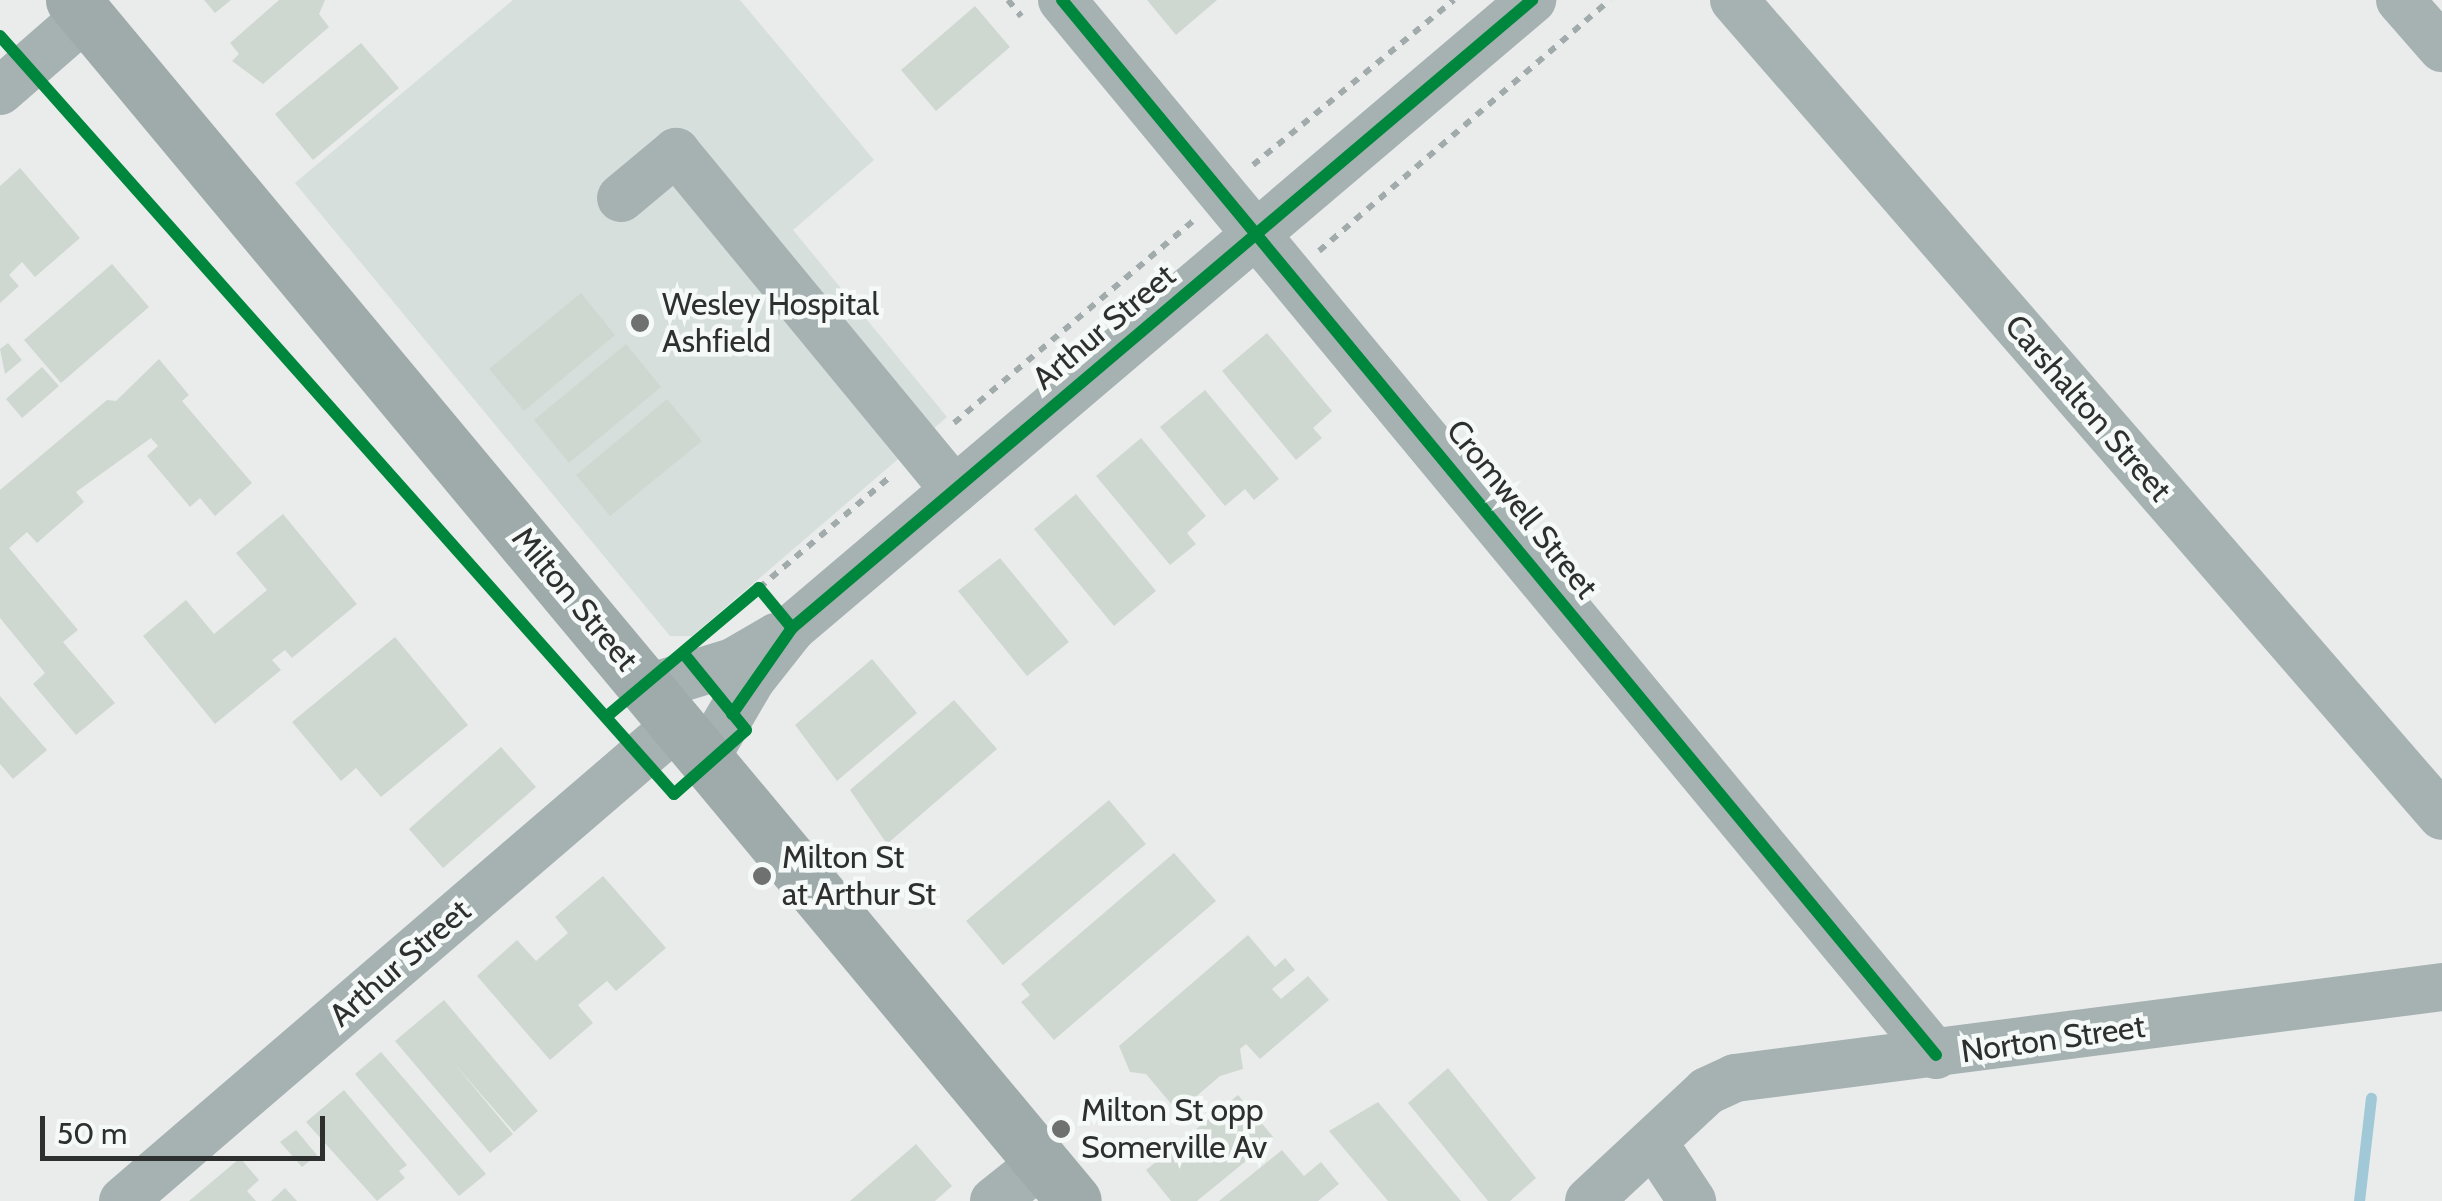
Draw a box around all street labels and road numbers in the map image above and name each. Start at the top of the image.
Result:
street label: Arthur Street [1025,256,1183,398]
street label: Carshalton Street [1997,307,2179,509]
street label: Cromwell Street [1438,412,1606,606]
street label: Milton Street [504,519,646,679]
street label: Arthur Street [322,891,478,1035]
street label: Norton Street [1959,1007,2147,1071]

